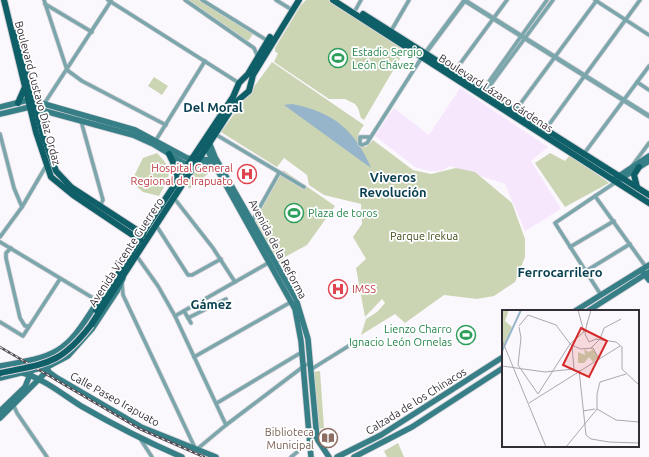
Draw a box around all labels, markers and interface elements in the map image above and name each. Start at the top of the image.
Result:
street label: Boulevard Gustavo Díaz Ordaz [13,20,63,166]
place label: Estadio Sergio León Chávez [352,46,422,71]
sports icon: Estadio Sergio León Chávez [327,47,349,69]
street label: Boulevard Lázaro Cárdenas [437,52,555,135]
district label: Del Moral [183,100,243,114]
place label: Hospital General Regional de Irapuato [131,162,233,187]
hospital icon: Hospital General Regional de Irapuato [236,163,258,185]
district label: Viveros Revolución [359,170,427,199]
street label: Avenida Vicente Guerrero [86,195,166,309]
street label: Avenida de la Reforma [247,197,309,301]
sports icon: Plaza de toros [283,202,305,224]
place label: Plaza de toros [308,207,378,219]
park label: Parque Irekua [390,230,458,242]
district label: Ferrocarrilero [517,265,603,279]
hospital icon: IMSS [327,278,349,300]
place label: IMSS [352,283,376,295]
district label: Gámez [190,297,232,311]
inset map [502,310,639,447]
place label: Lienzo Charro Ignacio León Ornelas [349,323,452,348]
sports icon: Lienzo Charro Ignacio León Ornelas [455,324,477,346]
street label: Calzada de los Chinacos [364,365,469,437]
street label: Calle Paseo Irapuato [68,369,162,429]
place label: Biblioteca Municipal [265,426,314,451]
library icon: Biblioteca Municipal [317,427,339,449]

